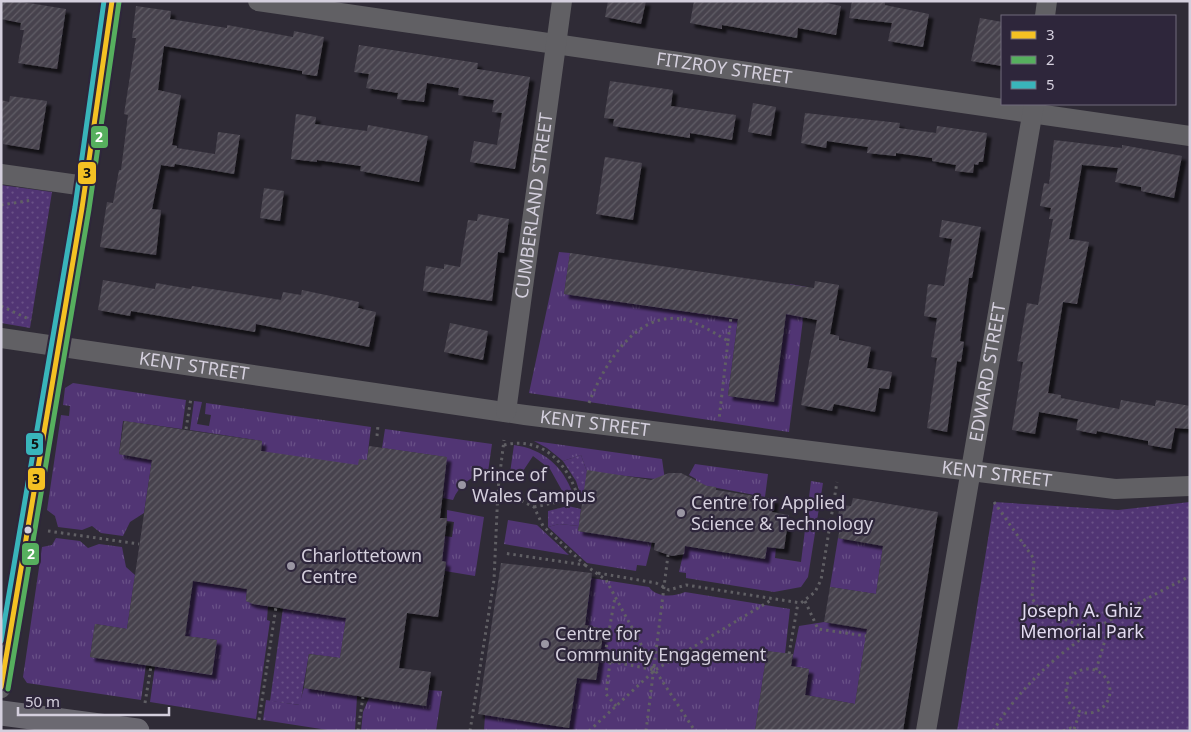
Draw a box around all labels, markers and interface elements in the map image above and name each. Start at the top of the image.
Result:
legend [1001,15,1176,105]
text: 3 [1046,24,1055,44]
street label: FITZROY STREET [655,46,794,89]
text: 2 [1046,49,1055,69]
text: 5 [1046,74,1055,94]
street label: CUMBERLAND STREET [509,111,558,300]
line badge: 2 [90,125,109,149]
text: 2 [95,127,103,146]
line badge: 3 [77,161,97,185]
text: 3 [83,163,91,182]
street label: EDWARD STREET [963,301,1011,443]
street label: KENT STREET [138,345,251,385]
street label: KENT STREET [539,404,651,442]
line badge: 5 [25,432,44,456]
text: 5 [31,434,39,453]
street label: KENT STREET [940,454,1053,492]
place label: Prince of Wales Campus [472,462,596,507]
line badge: 3 [27,467,46,491]
text: 3 [32,469,40,488]
marker: Prince of Wales Campus [456,479,468,491]
place label: Centre for Applied Science & Technology [691,490,874,535]
marker: Centre for Applied Science & Technology [675,507,687,519]
unlabelled marker [23,525,33,535]
line badge: 2 [21,542,40,566]
place label: Charlottetown Centre [301,543,422,588]
text: 2 [27,544,35,563]
marker: Charlottetown Centre [285,560,297,572]
park label: Joseph A. Ghiz Memorial Park [1020,598,1144,643]
place label: Centre for Community Engagement [555,621,767,666]
marker: Centre for Community Engagement [539,638,551,650]
scale bar [18,684,169,716]
text: 50 m [25,691,60,711]

